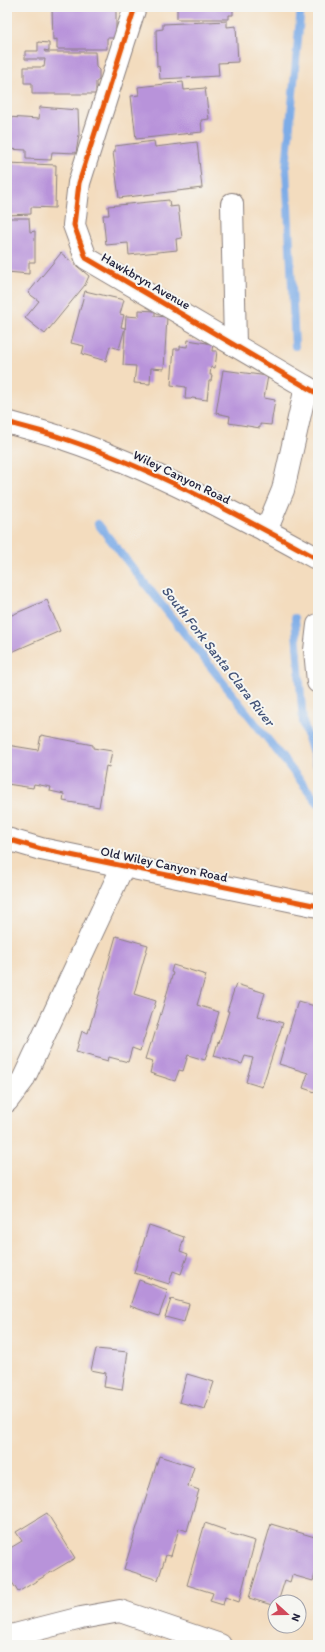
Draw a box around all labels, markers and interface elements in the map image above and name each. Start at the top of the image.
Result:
street label: Hawkbryn Avenue [99,249,193,313]
street label: Wiley Canyon Road [131,447,233,507]
water label: South Fork Santa Clara River [158,582,279,731]
street label: Old Wiley Canyon Road [99,843,229,885]
north arrow [267,1594,307,1634]
text: N [288,1612,303,1623]

